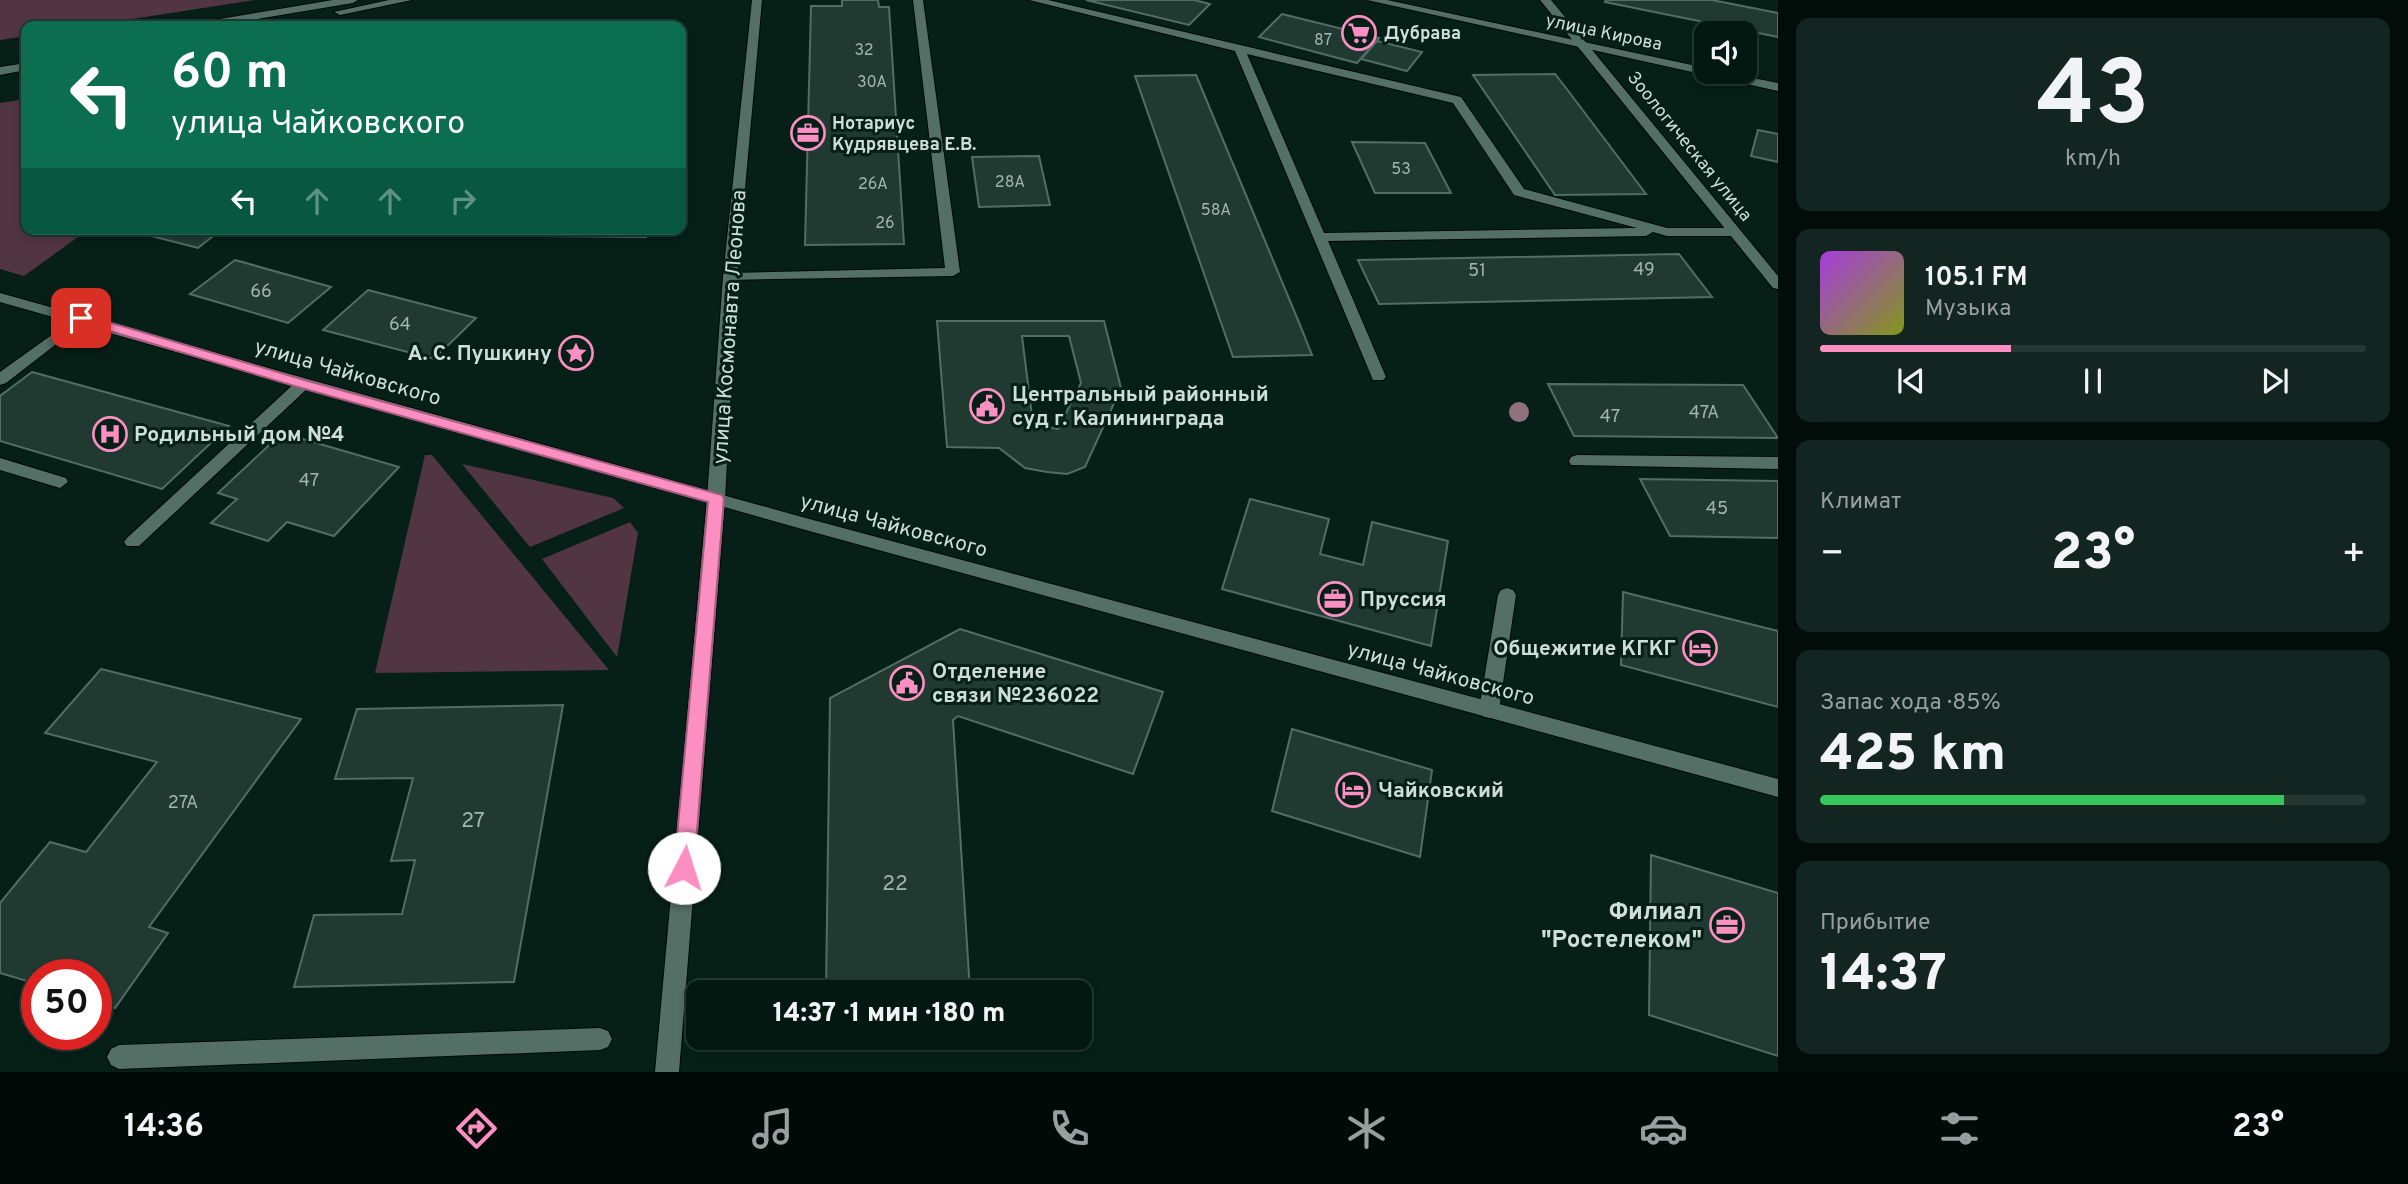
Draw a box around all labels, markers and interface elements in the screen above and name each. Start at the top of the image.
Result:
street label: улица Кирова [1543,10,1664,57]
supermarket icon: Дубрава [1340,14,1378,52]
map controls [1694,21,1757,84]
button: sound [1694,21,1757,84]
place label: Дубрава [1384,23,1461,46]
house number: 87 [1314,31,1332,51]
house number: 32 [854,41,874,61]
text: 43 [2036,42,2150,157]
text: 60 m [171,44,289,106]
icon: left [56,49,147,140]
street label: Зоологическая улица [1621,67,1756,227]
house number: 30А [857,73,887,93]
text: улица Чайковского [171,105,465,145]
place label: Нотариус Кудрявцева Е.В. [832,113,976,157]
office icon: Нотариус Кудрявцева Е.В. [789,114,827,152]
text: km/h [2065,145,2121,174]
house number: 53 [1391,160,1411,180]
house number: 28А [995,173,1025,193]
house number: 26А [858,175,888,195]
icon: left [225,182,263,220]
icon: ahead [298,182,336,220]
icon: ahead [371,182,409,220]
icon: right [444,182,482,220]
street label: улица Космонавта Леонова [707,189,754,465]
house number: 58А [1201,201,1231,221]
house number: 26 [875,214,895,234]
house number: 49 [1633,259,1655,282]
house number: 51 [1468,260,1486,283]
text: 105.1 FM [1925,262,2028,295]
house number: 66 [250,281,272,304]
pin [51,288,111,348]
text: Музыка [1925,295,2011,324]
icon: arrive [62,299,100,337]
house number: 64 [389,314,411,337]
street label: улица Чайковского [251,334,444,413]
place icon: А. С. Пушкину [557,334,595,372]
place label: А. С. Пушкину [407,341,552,368]
icon: previous [1892,362,1930,400]
icon: pause [2074,362,2112,400]
icon: next [2256,362,2294,400]
place label: Центральный районный суд г. Калининграда [1012,382,1269,433]
public building icon: Центральный районный суд г. Калининграда [968,387,1006,425]
house number: 47А [1689,402,1719,425]
house number: 47 [1600,406,1620,429]
hospital icon: Родильный дом №4 [91,415,129,453]
place label: Родильный дом №4 [134,422,345,449]
house number: 47 [299,470,319,493]
street label: улица Чайковского [797,488,990,564]
text: Климат [1820,488,1901,517]
house number: 45 [1706,498,1728,521]
text: 23° [2051,522,2135,588]
text: − [1820,531,1845,580]
text: + [2341,531,2366,580]
office icon: Пруссия [1316,580,1354,618]
place label: Пруссия [1360,587,1447,614]
hotel icon: Общежитие КГКГ [1681,629,1719,667]
street label: улица Чайковского [1344,636,1537,712]
place label: Общежитие КГКГ [1493,636,1676,663]
place label: Отделение связи №236022 [932,659,1099,710]
public building icon: Отделение связи №236022 [888,664,926,702]
text: Запас хода · 85% [1820,689,2001,718]
text: 425 km [1820,723,2006,789]
hotel icon: Чайковский [1334,771,1372,809]
place label: Чайковский [1378,778,1504,805]
house number: 27А [168,792,198,815]
house number: 27 [461,808,485,835]
position arrow [647,831,721,905]
house number: 22 [882,871,908,898]
place label: Филиал "Ростелеком" [1541,898,1702,956]
office icon: Филиал "Ростелеком" [1708,906,1746,944]
text: Прибытие [1820,909,1930,938]
text: 14:37 [1820,943,1947,1009]
speed limit sign: 50 [21,959,112,1050]
text: 14:37 · 1 мин · 180 m [773,998,1005,1031]
icon: directions [452,1104,501,1153]
icon: music [748,1104,797,1153]
icon: phone [1045,1104,1094,1153]
icon: climate [1342,1104,1391,1153]
icon: car [1639,1104,1688,1153]
icon: filters [1935,1104,1984,1153]
text: 14:36 [124,1108,204,1148]
text: 23° [2232,1108,2284,1148]

